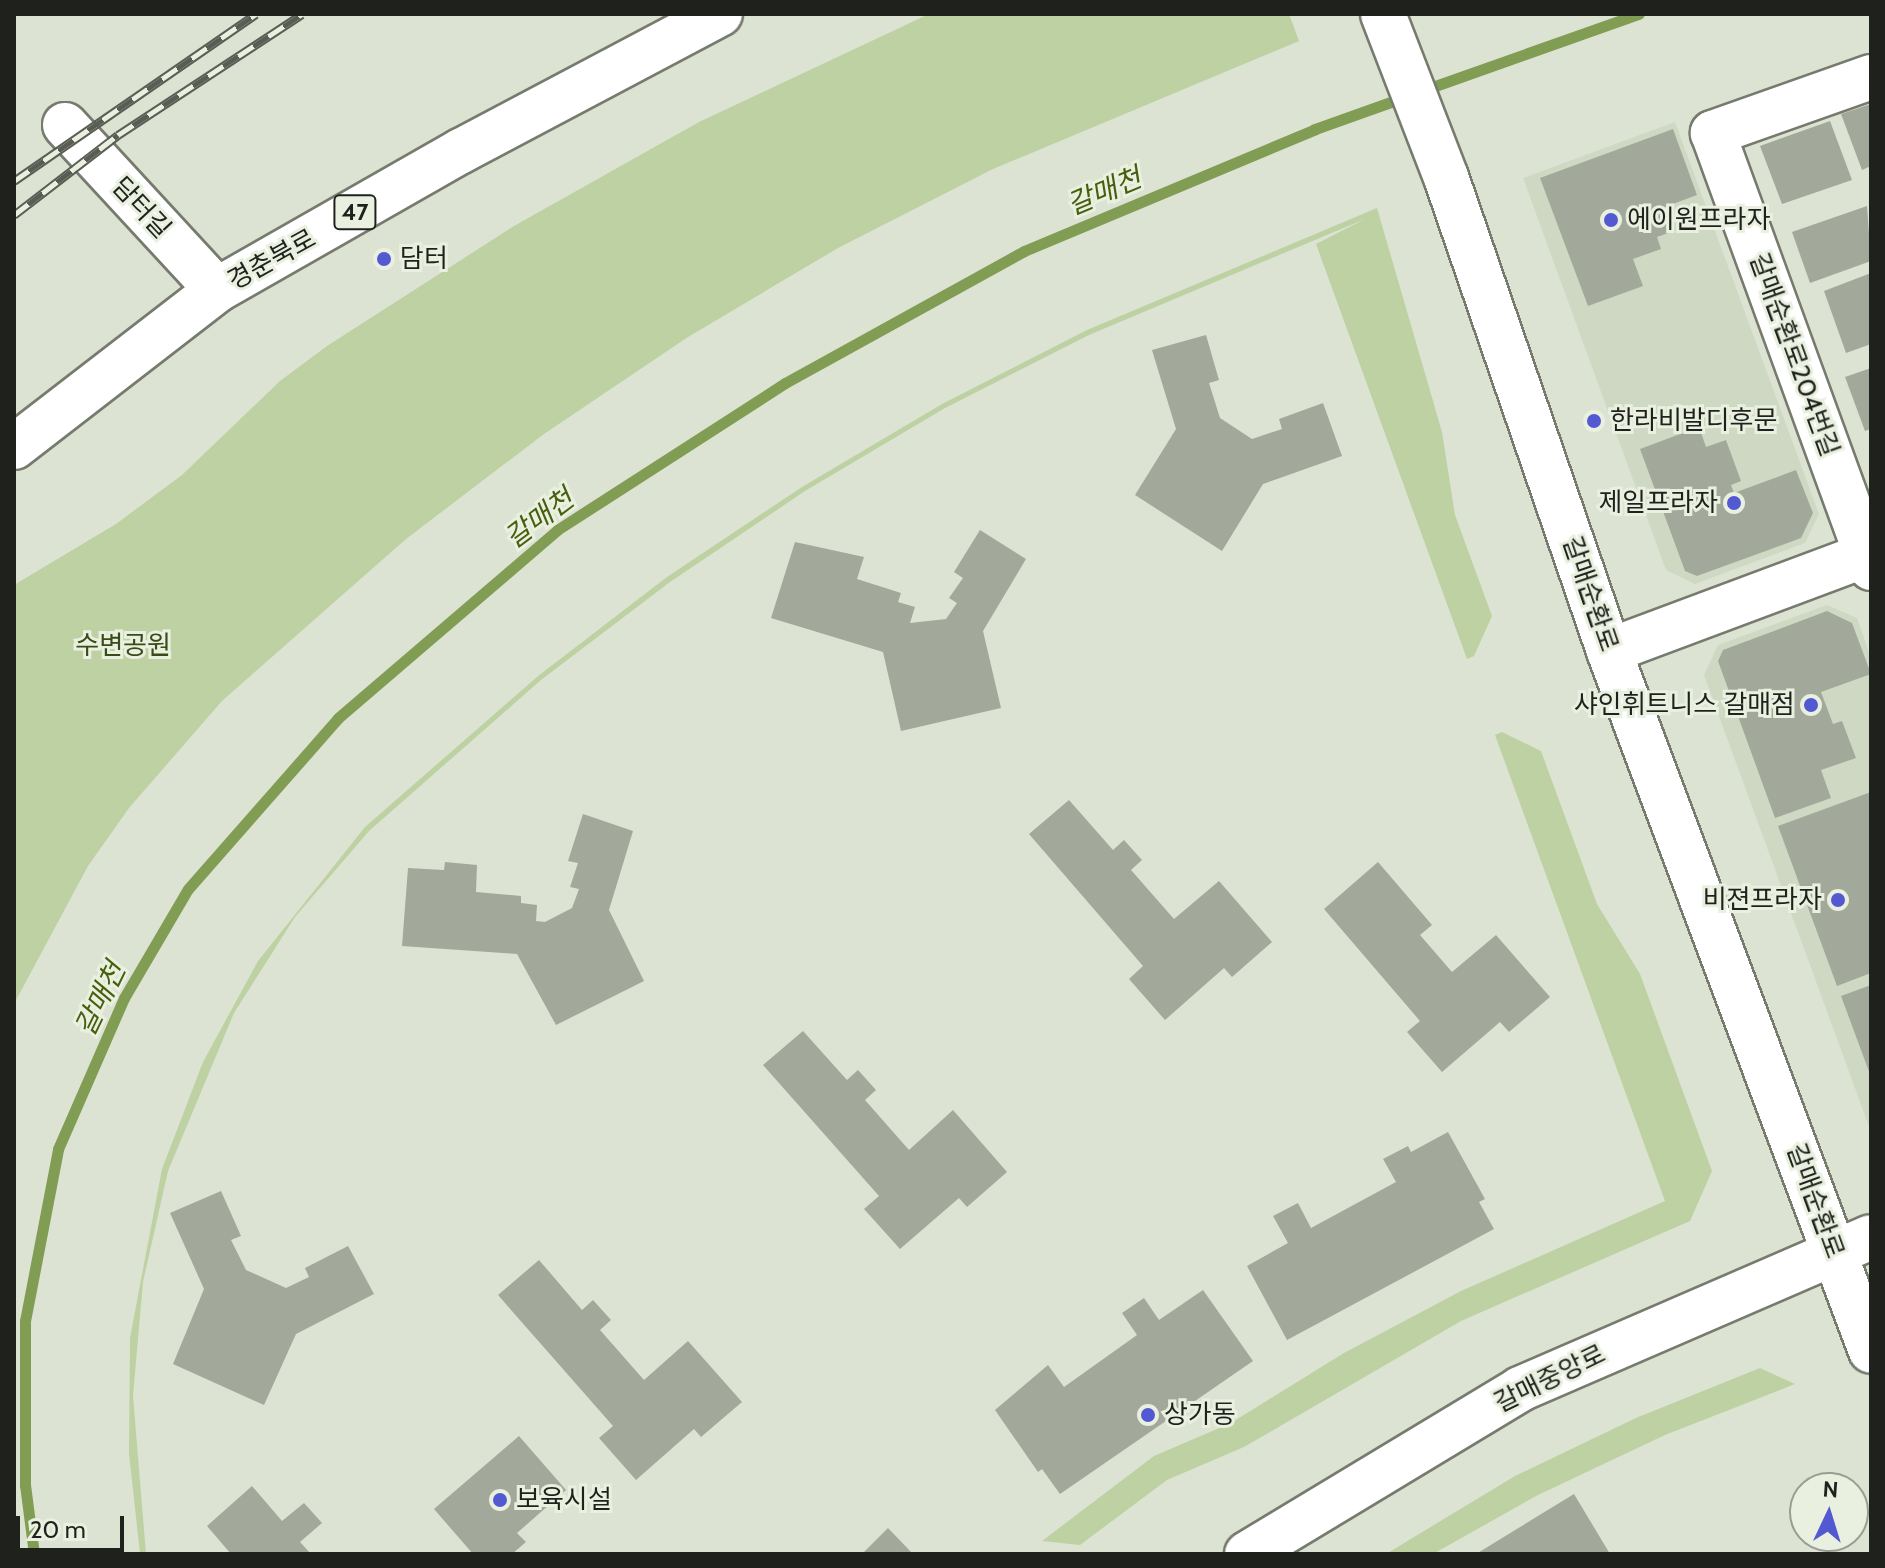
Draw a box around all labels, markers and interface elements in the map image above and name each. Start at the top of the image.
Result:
water label: 갈매천 [1062,160,1146,222]
street label: 담터길 [105,171,177,245]
road number: 47 [333,192,377,232]
place label: 에이원프라자 [1627,204,1771,236]
marker: 에이원프라자 [1602,211,1620,229]
street label: 경춘북로 [223,223,321,297]
place label: 담터 [400,243,448,275]
street label: 갈매순환로204번길 [1743,249,1845,461]
marker: 담터 [375,250,393,268]
place label: 한라비발디후문 [1610,405,1777,437]
marker: 한라비발디후문 [1585,412,1603,430]
water label: 갈매천 [498,481,580,555]
place label: 제일프라자 [1598,487,1718,519]
marker: 제일프라자 [1725,494,1743,512]
street label: 갈매순환로 [1556,532,1624,656]
park label: 수변공원 [75,630,171,662]
place label: 샤인휘트니스 갈매점 [1574,689,1795,721]
marker: 샤인휘트니스 갈매점 [1802,696,1820,714]
place label: 비젼프라자 [1702,884,1822,916]
marker: 비젼프라자 [1829,891,1847,909]
water label: 갈매천 [68,957,132,1041]
street label: 갈매순환로 [1780,1139,1850,1263]
street label: 갈매중앙로 [1489,1339,1611,1419]
place label: 상가동 [1164,1399,1236,1431]
marker: 상가동 [1139,1406,1157,1424]
north arrow [1789,1472,1869,1552]
text: N [1822,1476,1839,1504]
place label: 보육시설 [516,1484,612,1516]
marker: 보육시설 [491,1491,509,1509]
scale bar [20,1500,128,1550]
text: 20 m [30,1515,86,1544]

